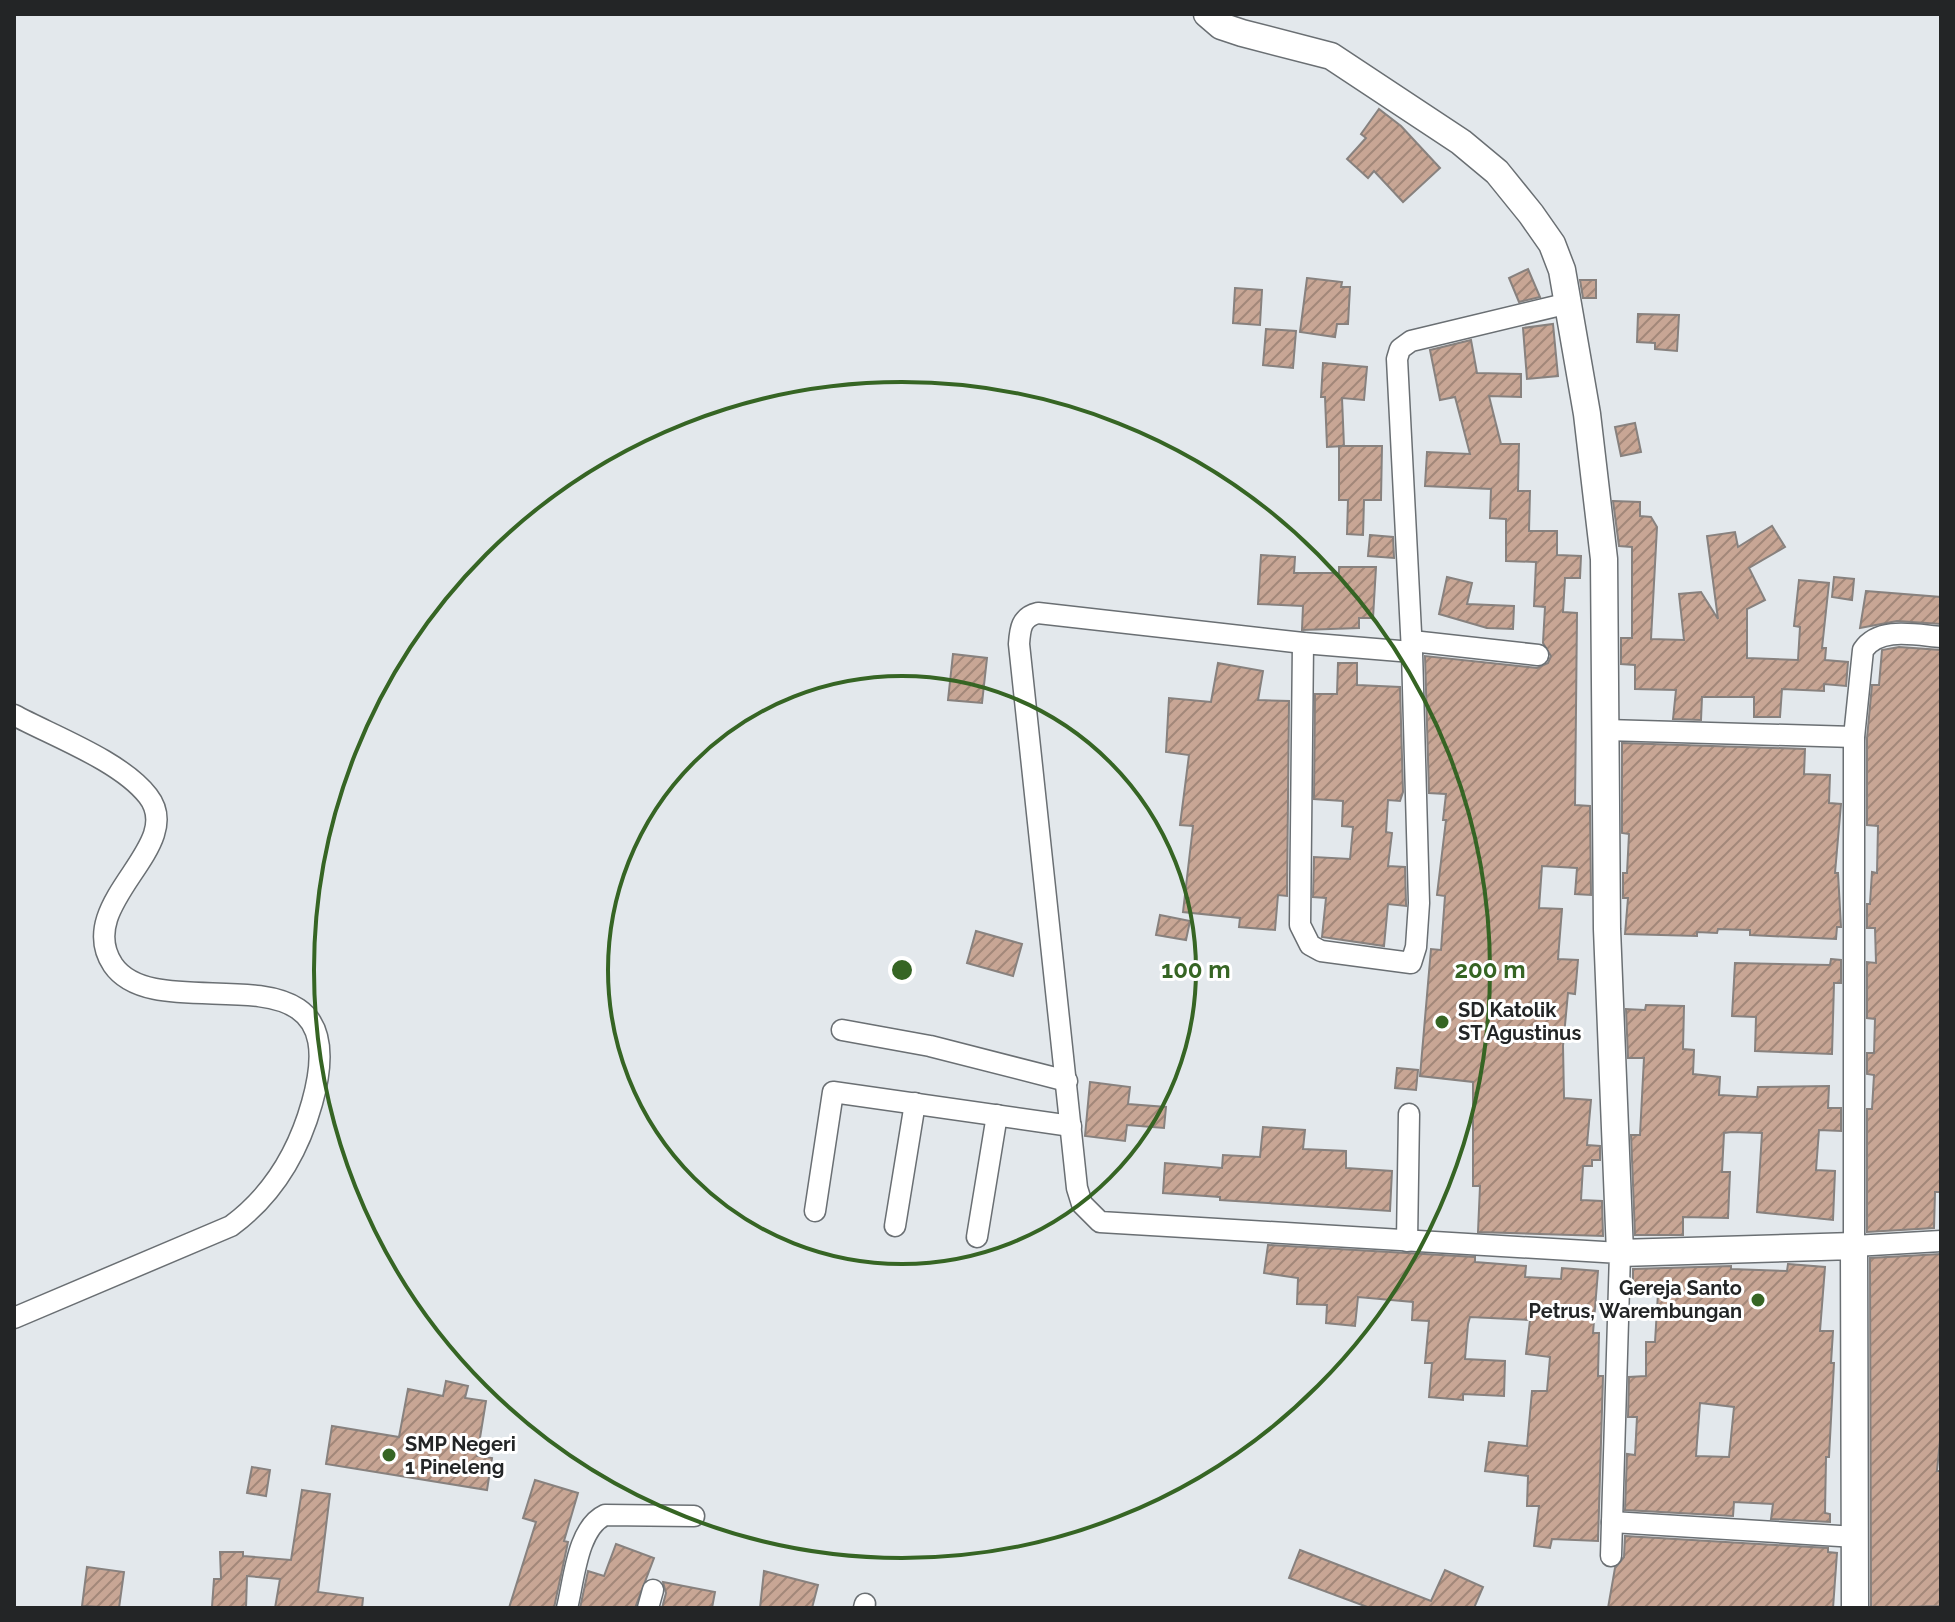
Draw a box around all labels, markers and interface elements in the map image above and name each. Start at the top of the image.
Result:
text: 100 m [1161,955,1231,984]
text: 200 m [1454,955,1526,984]
centre of rings [888,956,916,984]
place label: SD Katolik ST Agustinus [1458,998,1581,1045]
marker: SD Katolik ST Agustinus [1433,1013,1451,1031]
place label: Gereja Santo Petrus, Warembungan [1529,1276,1742,1323]
marker: Gereja Santo Petrus, Warembungan [1749,1291,1767,1309]
place label: SMP Negeri 1 Pineleng [405,1432,516,1479]
marker: SMP Negeri 1 Pineleng [380,1446,398,1464]

